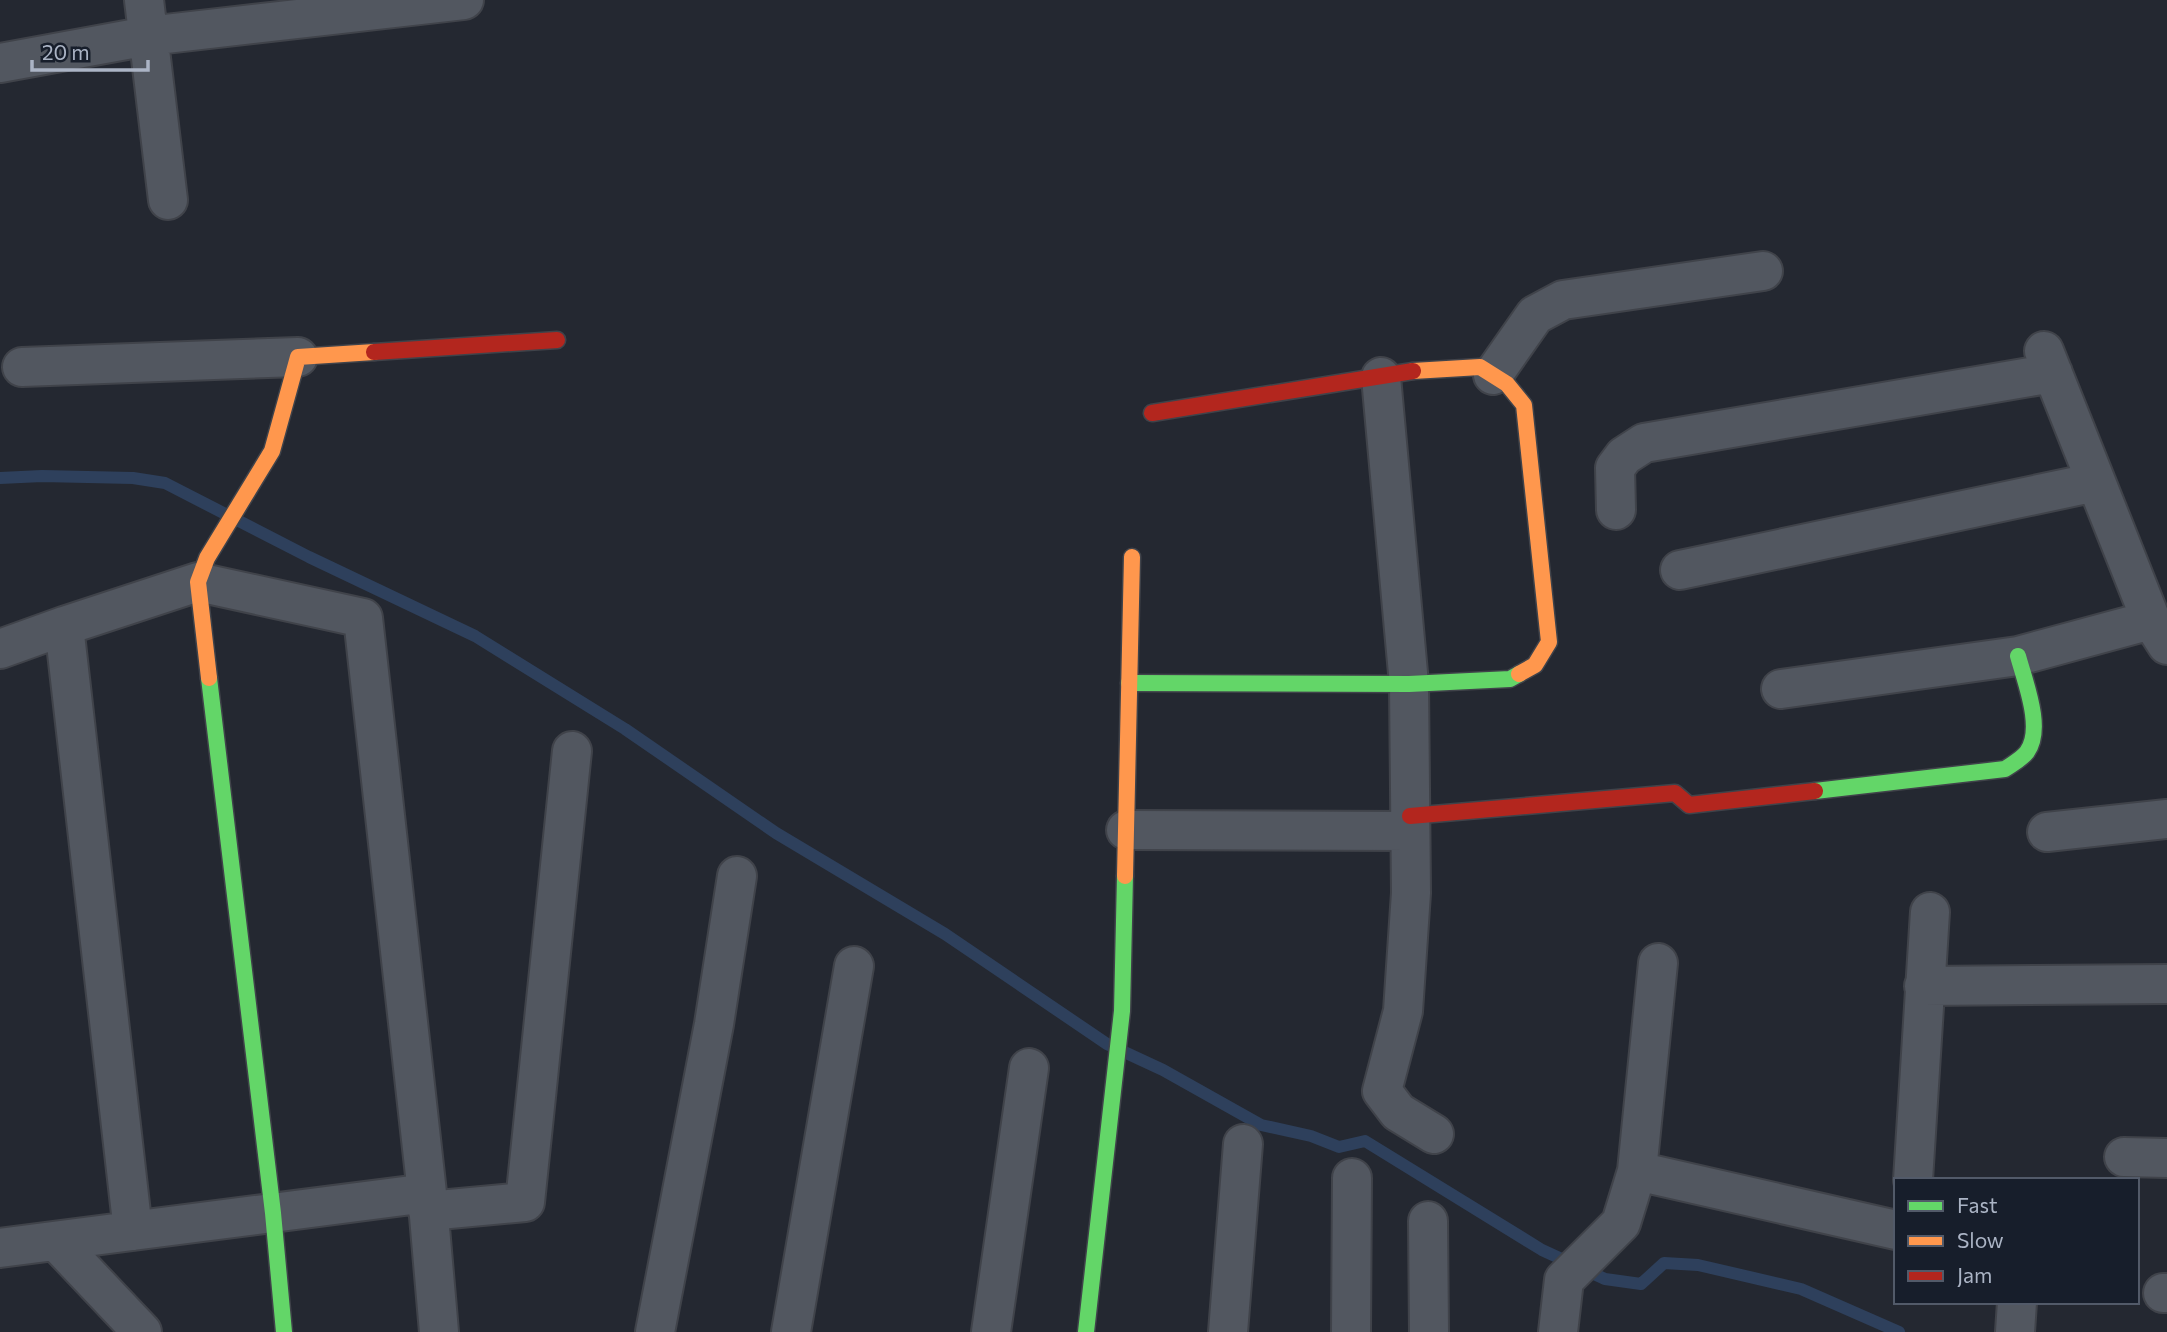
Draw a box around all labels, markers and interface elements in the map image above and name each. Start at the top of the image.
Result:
scale bar [32,28,147,72]
text: 20 m [42,39,90,64]
legend [1894,1178,2139,1304]
text: Fast [1957,1192,1998,1217]
text: Slow [1957,1227,2004,1252]
text: Jam [1957,1262,1992,1287]

